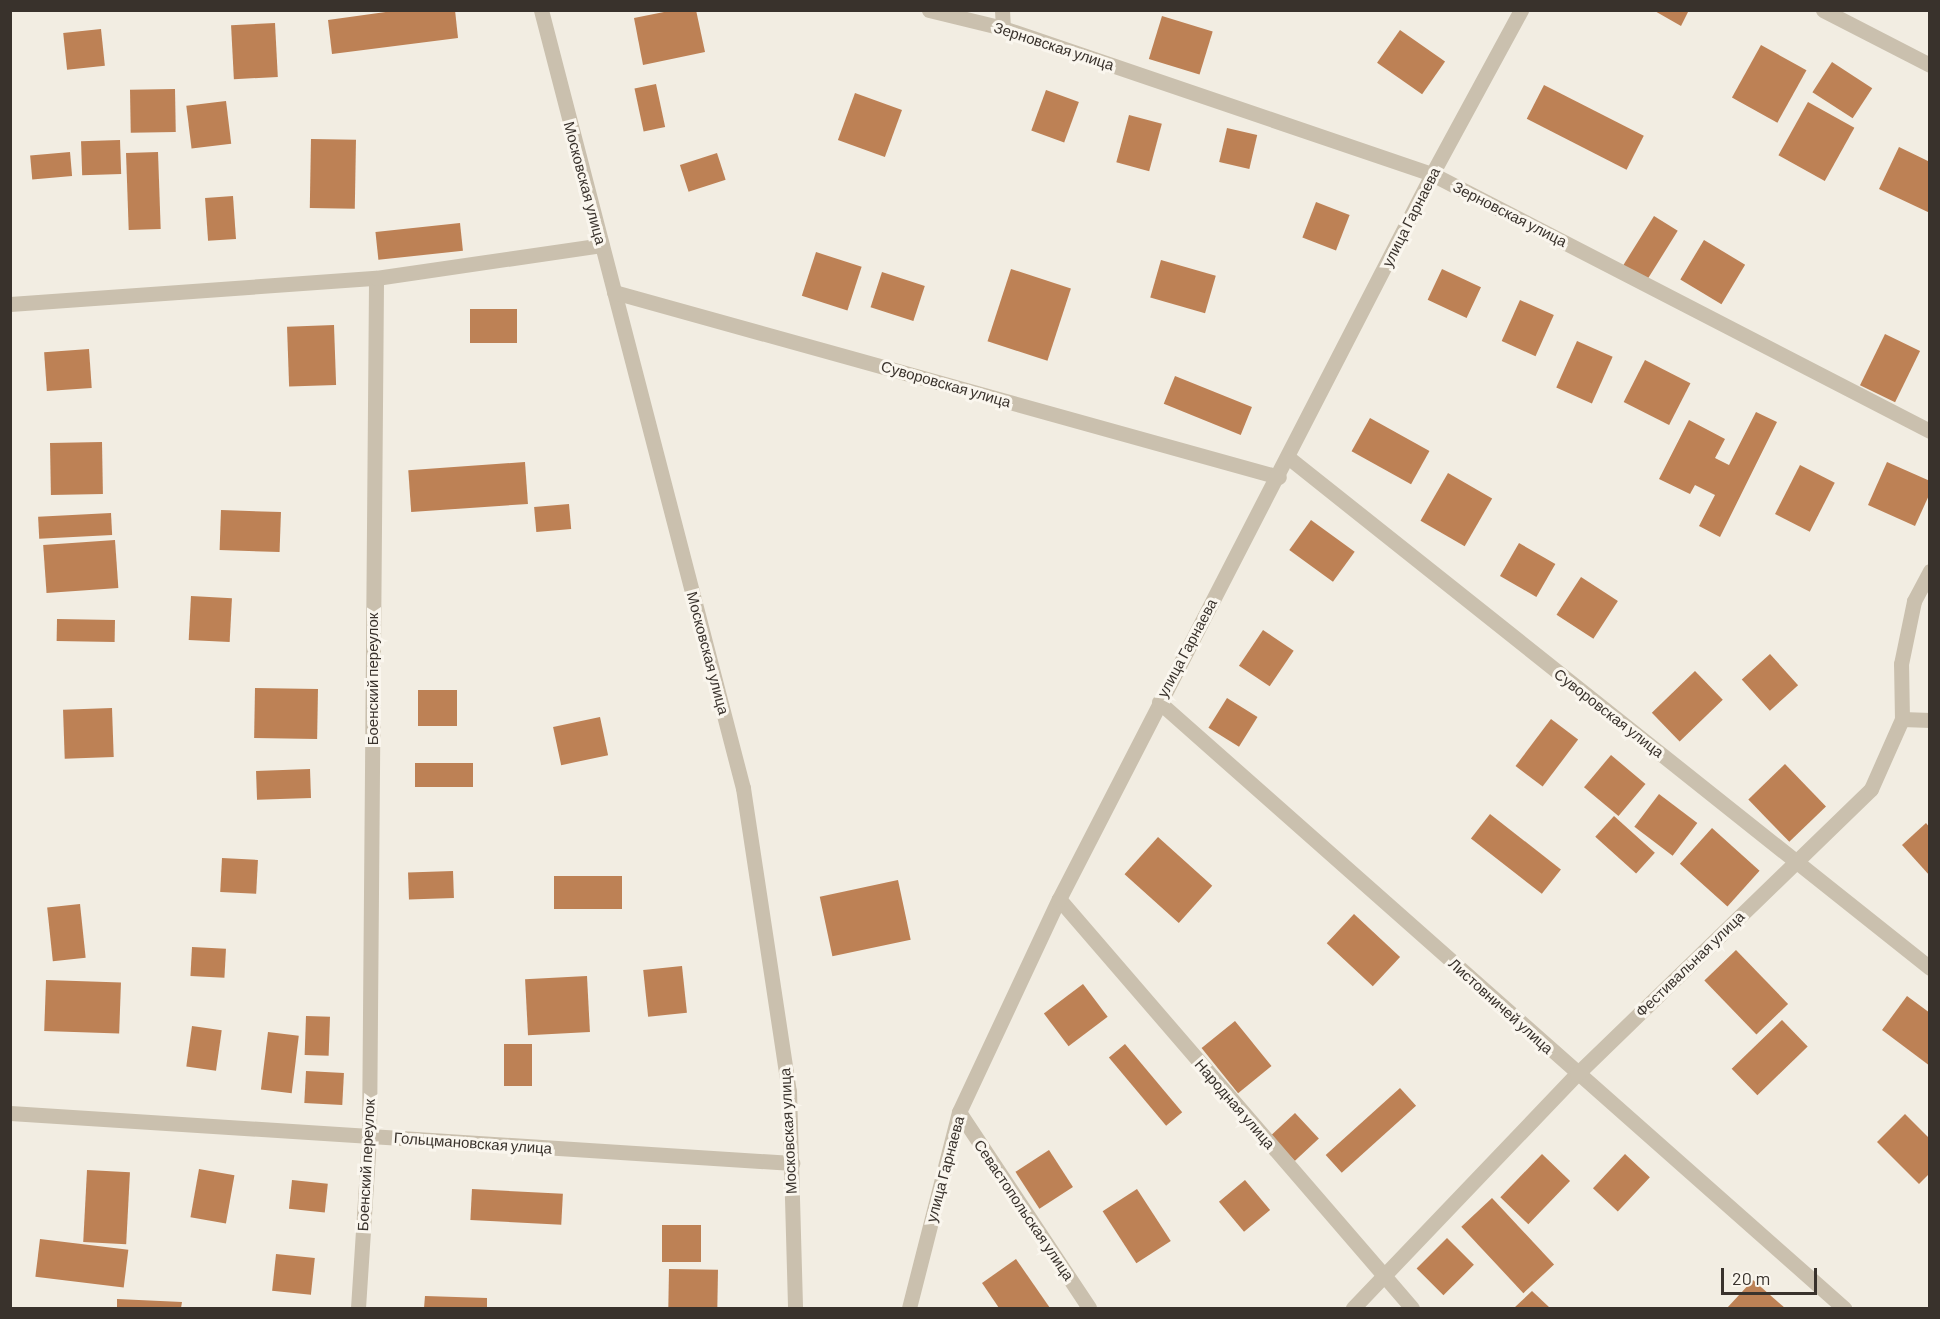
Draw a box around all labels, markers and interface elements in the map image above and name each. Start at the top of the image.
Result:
street label: Зерновская улица [992,18,1116,74]
street label: Московская улица [560,120,610,246]
street label: улица Гарнаева [1378,164,1444,270]
street label: Зерновская улица [1450,178,1570,250]
street label: Суворовская улица [879,357,1013,411]
street label: Московская улица [683,590,733,716]
street label: улица Гарнаева [1153,596,1221,700]
street label: Боенский переулок [364,613,382,745]
street label: Суворовская улица [1551,665,1667,761]
street label: Фестивальная улица [1632,907,1748,1021]
street label: Листовничей улица [1445,954,1557,1058]
street label: Народная улица [1191,1055,1279,1153]
street label: Московская улица [776,1067,800,1195]
street label: Боенский переулок [354,1098,378,1232]
street label: улица Гарнаева [922,1114,968,1224]
street label: Гольцмановская улица [393,1128,553,1158]
street label: Севастопольская улица [970,1136,1078,1284]
scale bar [1724,1256,1820,1294]
text: 20 m [1732,1267,1770,1289]

